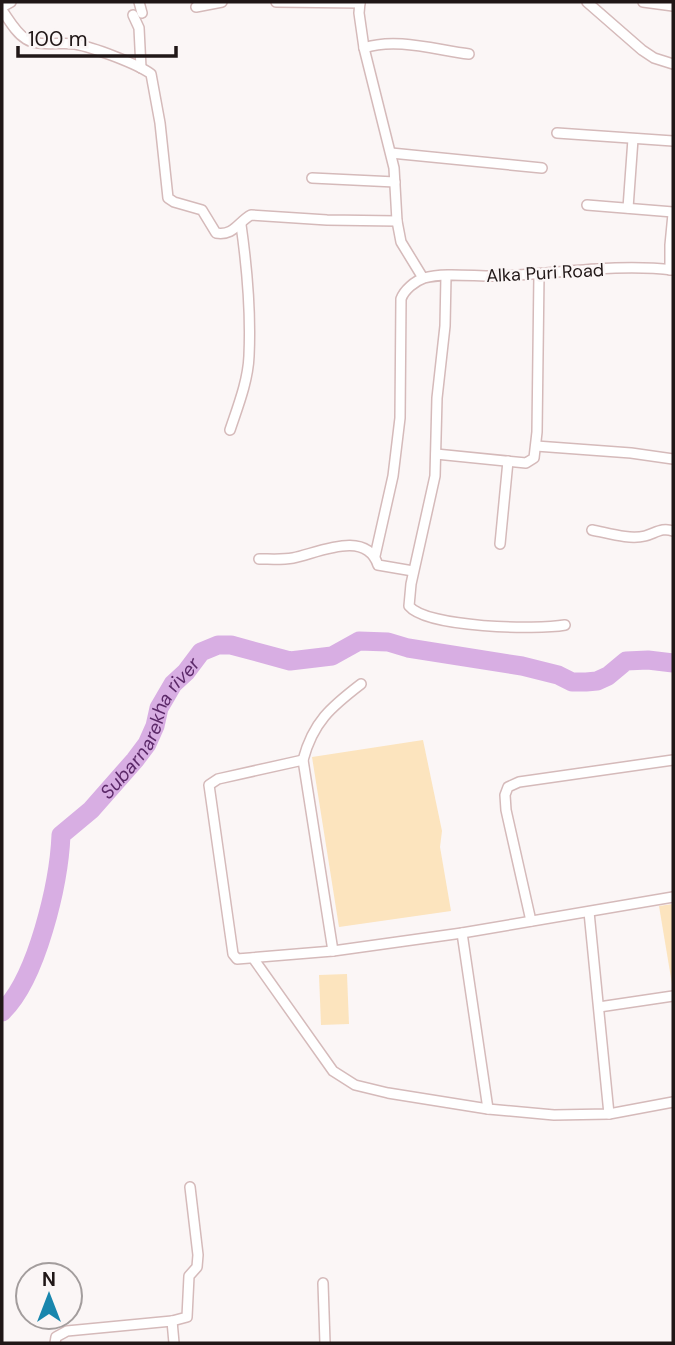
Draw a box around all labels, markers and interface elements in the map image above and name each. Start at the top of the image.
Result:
scale bar [18,14,175,58]
text: 100 m [28,25,88,53]
street label: Alka Puri Road [485,258,605,288]
water label: Subarnarekha river [94,651,206,804]
north arrow [14,1261,84,1331]
text: N [42,1267,56,1292]

